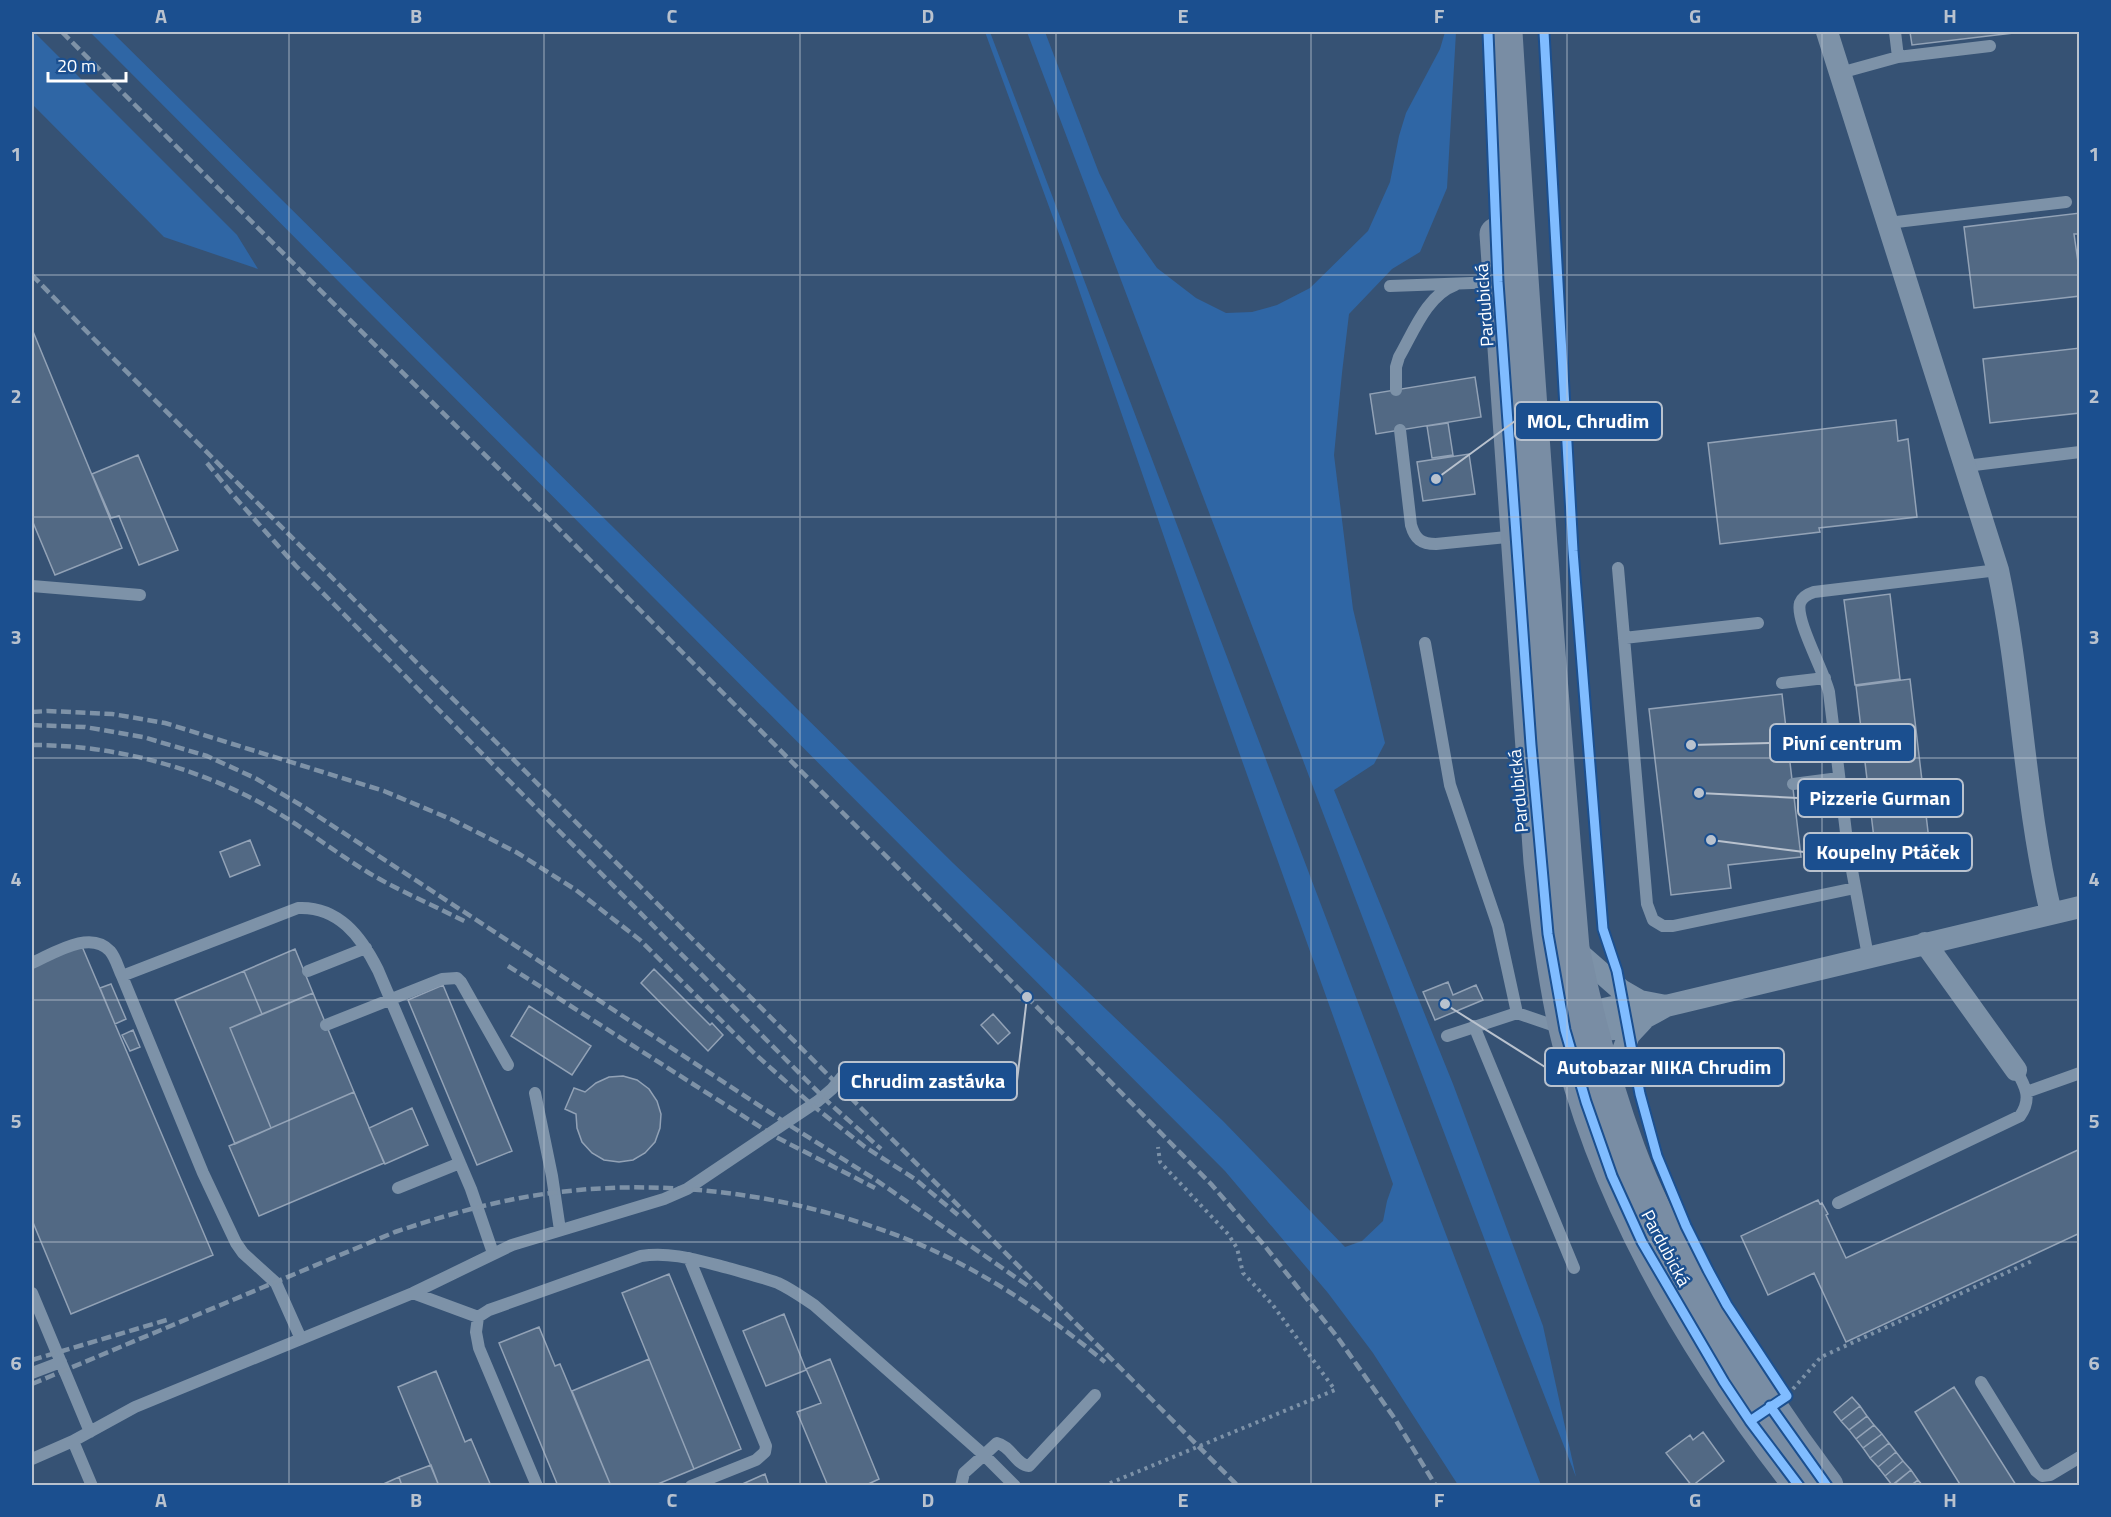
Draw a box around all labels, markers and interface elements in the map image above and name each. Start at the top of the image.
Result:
text: A [155,0,167,31]
text: B [410,0,422,31]
text: C [667,0,678,31]
text: D [922,0,934,31]
text: E [1177,0,1189,31]
text: F [1434,0,1445,31]
text: G [1689,0,1701,31]
text: H [1943,0,1957,31]
scale bar [48,45,126,83]
text: 20 m [57,52,96,79]
text: 1 [10,138,22,169]
text: 1 [2088,138,2100,169]
street label: Pardubická [1468,262,1500,348]
text: 2 [10,380,22,411]
text: 2 [2088,380,2100,411]
callout: MOL, Chrudim [1515,402,1662,440]
text: MOL, Chrudim [1527,405,1649,436]
text: 3 [10,621,22,652]
text: 3 [2088,621,2100,652]
callout: Pivní centrum [1770,724,1915,762]
text: Pivní centrum [1782,727,1902,758]
street label: Pardubická [1501,748,1535,834]
callout: Pizzerie Gurman [1798,779,1963,817]
text: Pizzerie Gurman [1809,782,1951,813]
callout: Koupelny Ptáček [1804,833,1972,871]
text: Koupelny Ptáček [1816,836,1961,867]
text: 4 [10,863,22,894]
text: 4 [2088,863,2100,894]
callout: Autobazar NIKA Chrudim [1545,1048,1784,1086]
text: Autobazar NIKA Chrudim [1557,1051,1771,1082]
callout: Chrudim zastávka [839,1062,1017,1100]
text: Chrudim zastávka [851,1065,1005,1096]
text: 5 [10,1105,22,1136]
text: 5 [2088,1105,2100,1136]
street label: Pardubická [1634,1205,1698,1291]
text: 6 [10,1347,22,1378]
text: 6 [2088,1347,2100,1378]
text: A [155,1484,167,1515]
text: B [410,1484,422,1515]
text: C [667,1484,678,1515]
text: D [922,1484,934,1515]
text: E [1177,1484,1189,1515]
text: F [1434,1484,1445,1515]
text: G [1689,1484,1701,1515]
text: H [1943,1484,1957,1515]

